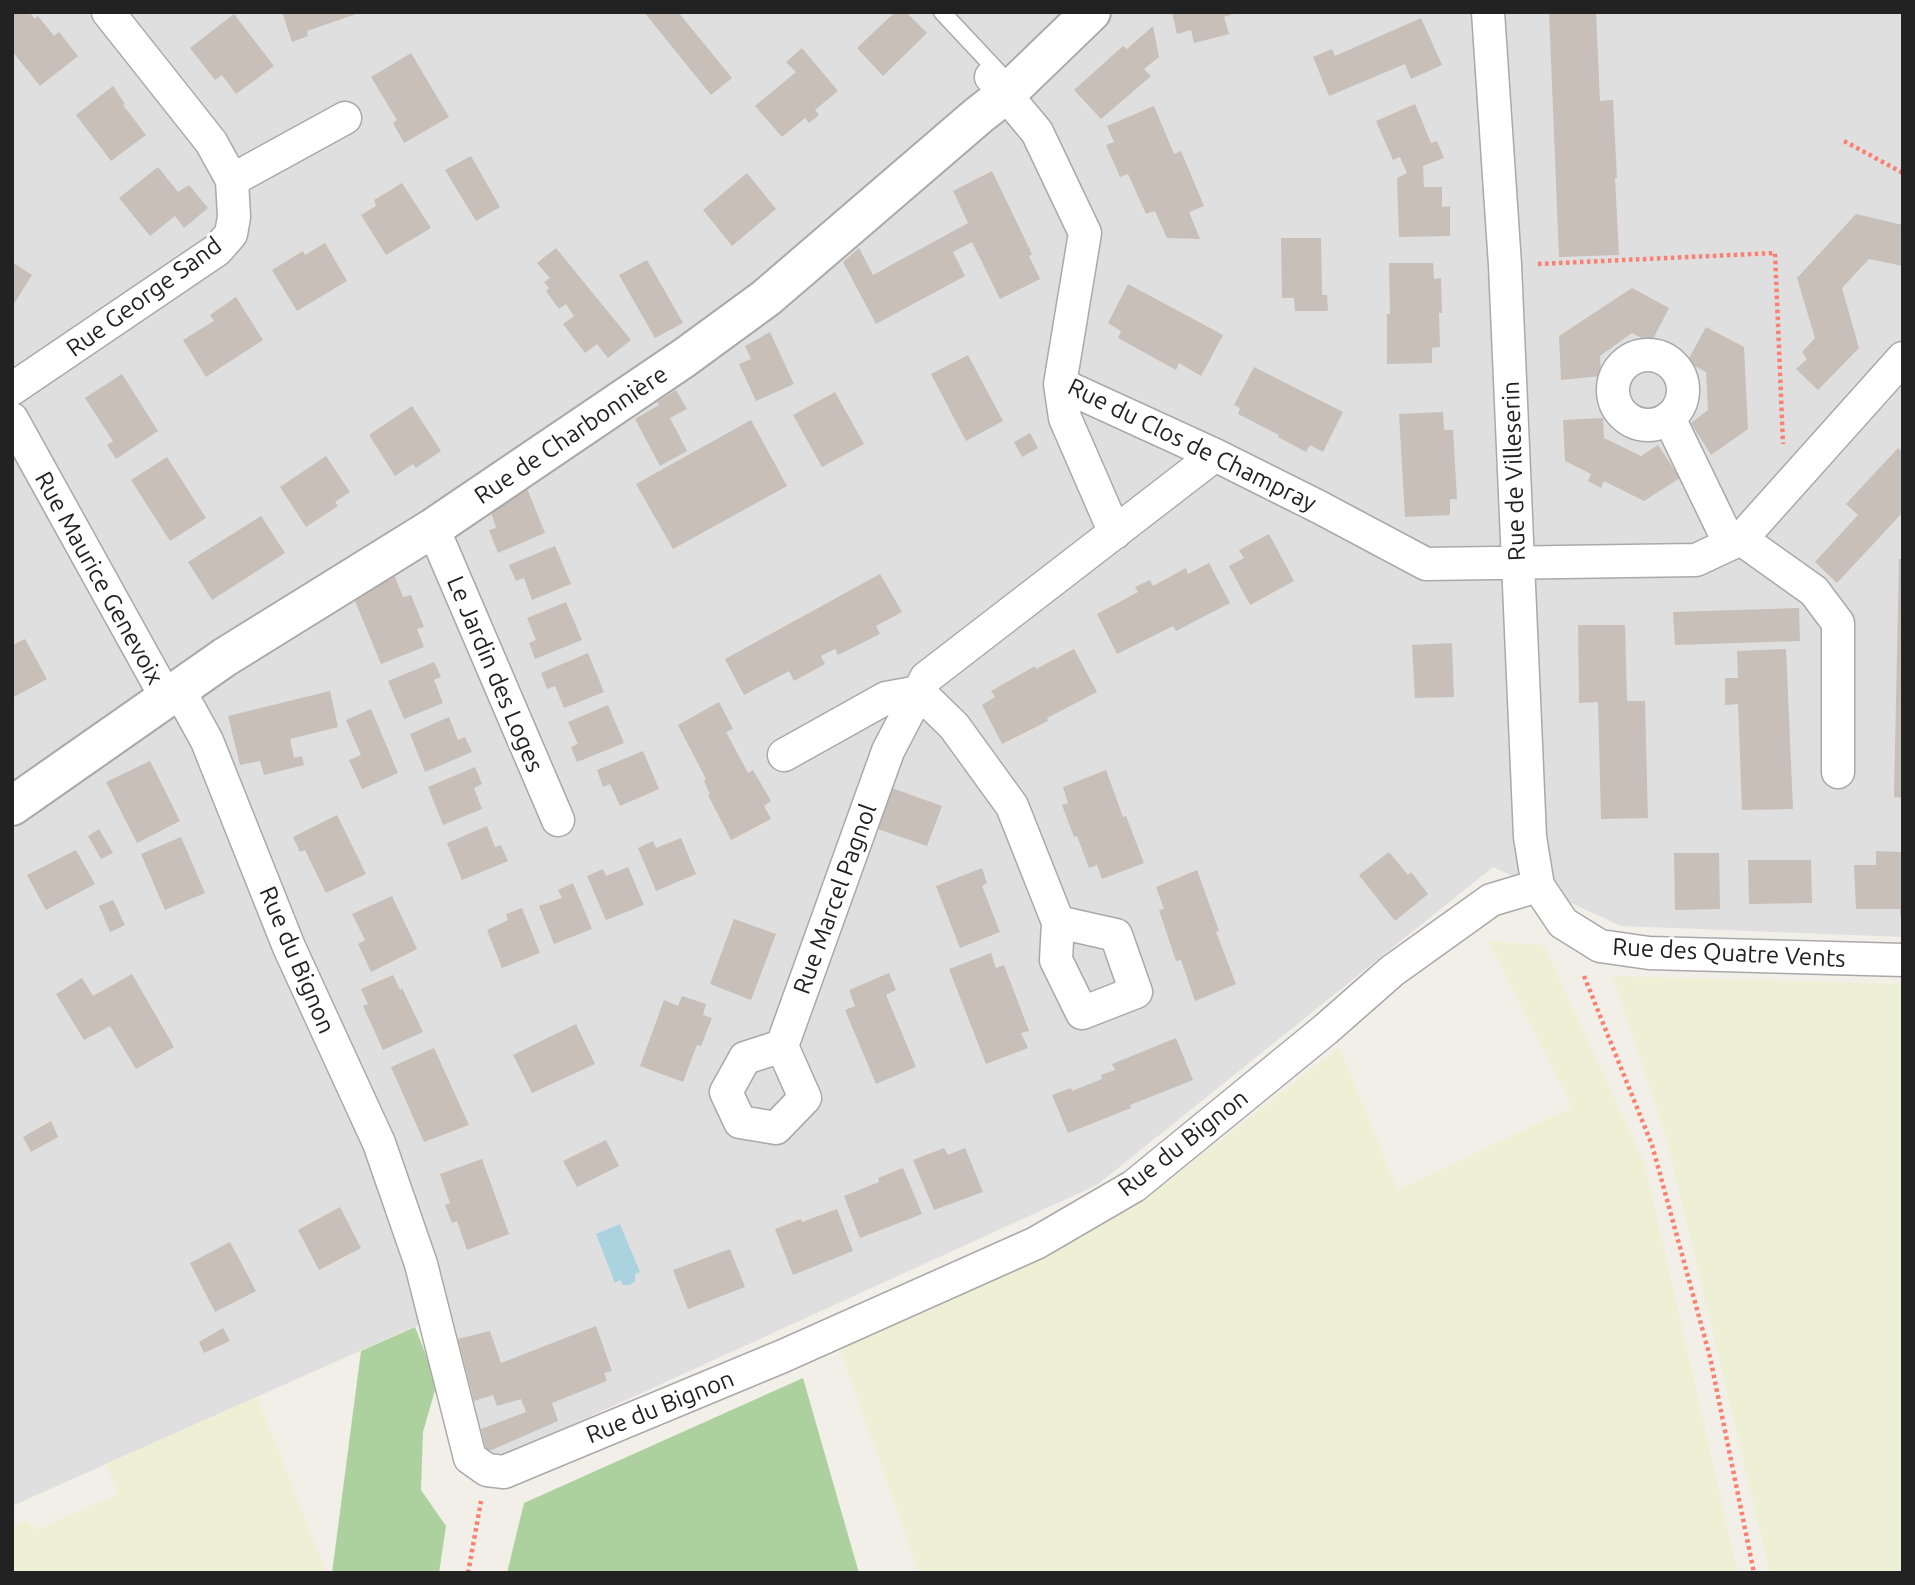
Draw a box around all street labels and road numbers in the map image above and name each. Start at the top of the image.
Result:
street label: Rue George Sand [61,231,227,363]
street label: Rue de Charbonnière [469,360,673,510]
street label: Rue du Clos de Champray [1063,372,1321,518]
street label: Rue de Villeserin [1496,380,1532,562]
street label: Rue Maurice Genevoix [29,467,169,689]
street label: Le Jardin des Loges [441,572,549,776]
street label: Rue Marcel Pagnol [787,800,883,998]
street label: Rue du Bignon [253,882,341,1038]
street label: Rue des Quatre Vents [1612,933,1846,973]
street label: Rue du Bignon [1112,1083,1254,1203]
street label: Rue du Bignon [582,1364,738,1450]

